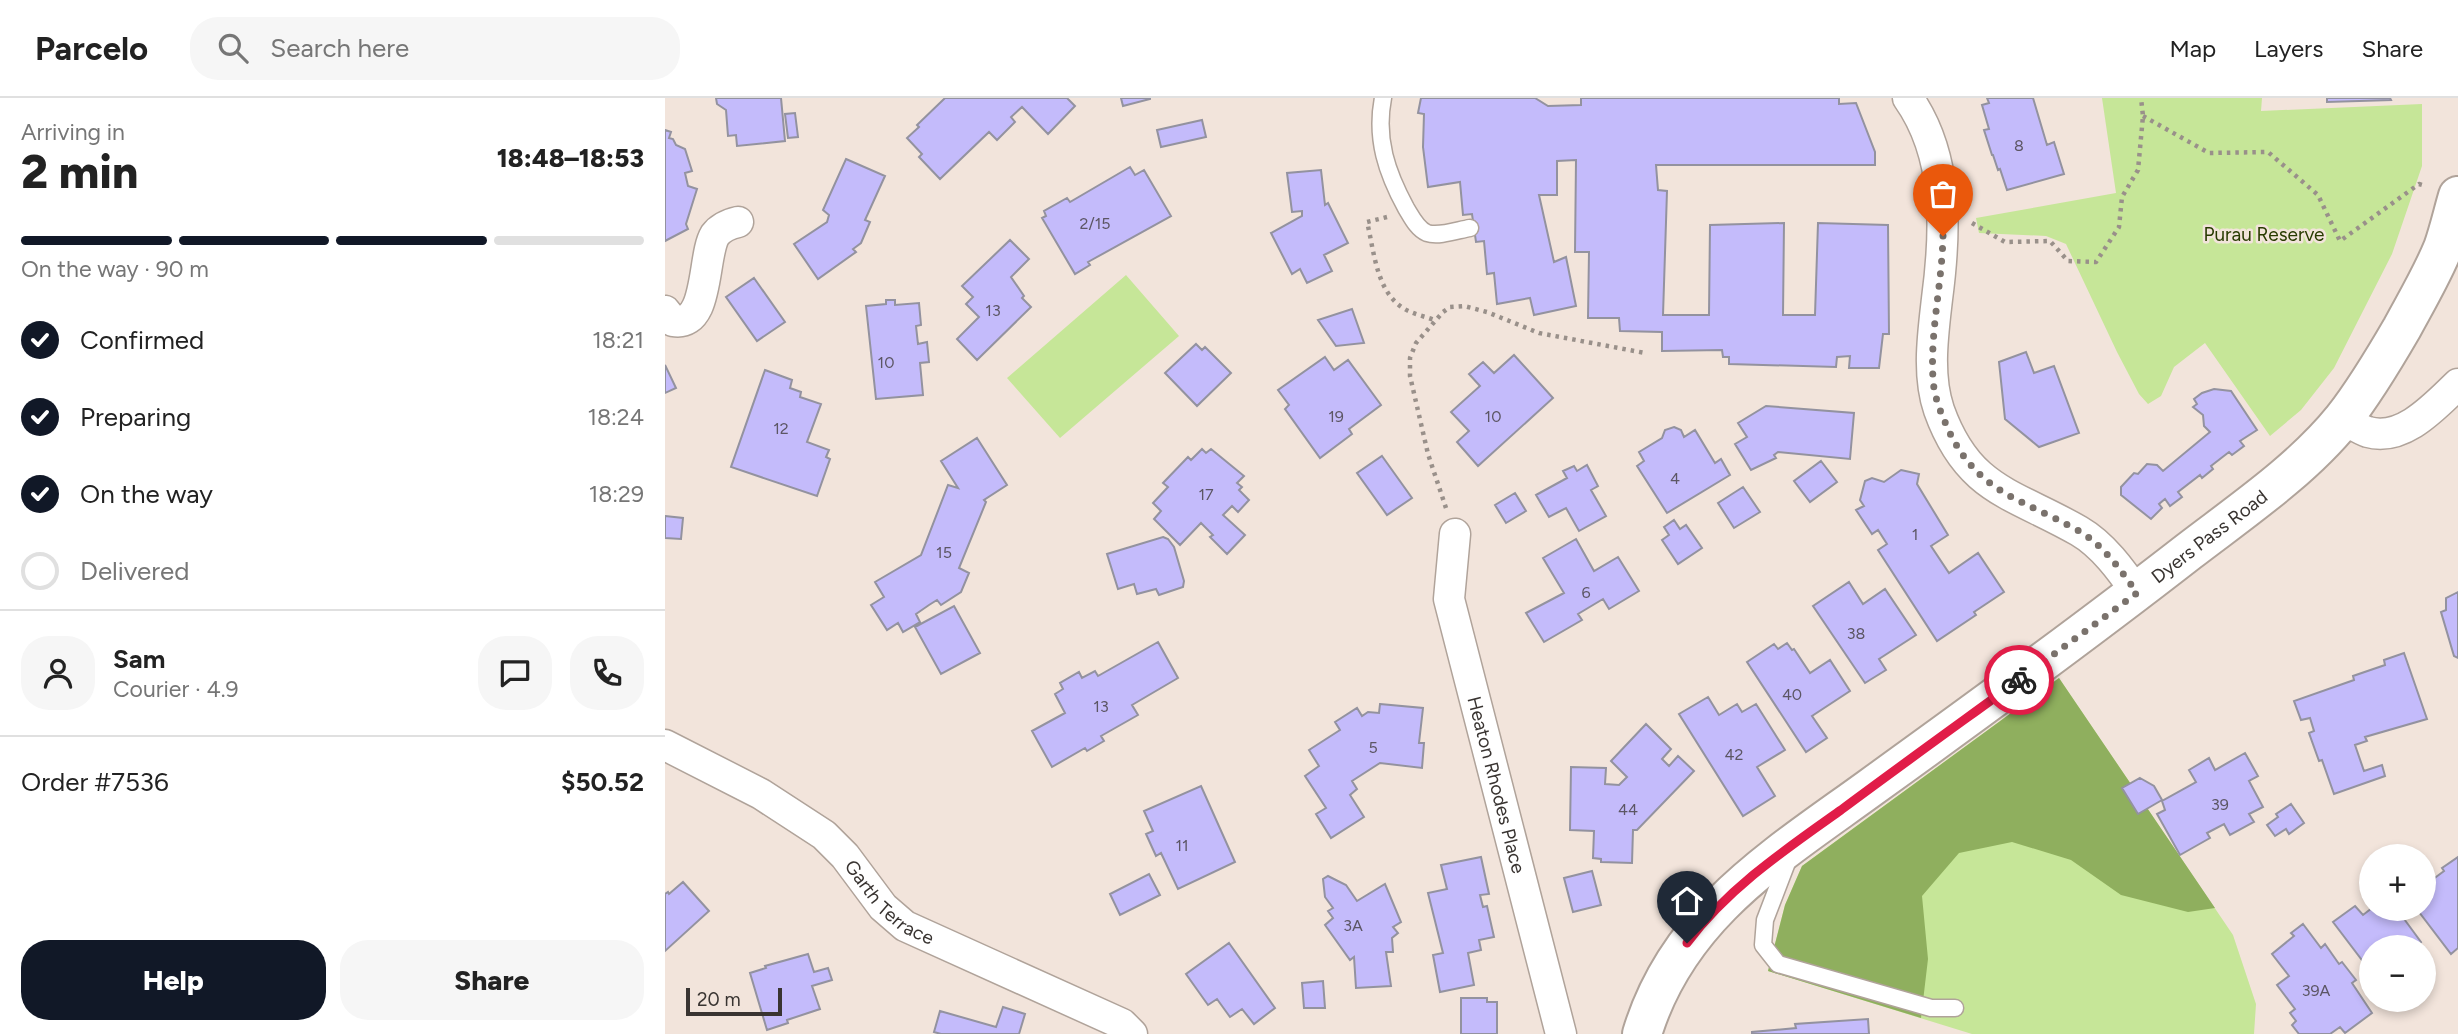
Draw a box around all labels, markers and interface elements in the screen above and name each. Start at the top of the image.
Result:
search box [190,17,680,80]
text: Parcelo [35,29,148,68]
icon: search [214,29,252,67]
text: Search here [270,32,409,64]
text: Map [2169,34,2216,63]
text: Layers [2254,34,2323,63]
text: Share [2361,34,2423,63]
text: Arriving in [21,118,125,146]
house number: 8 [2014,136,2024,155]
text: 18:48–18:53 [497,142,644,174]
text: 2 min [21,144,138,200]
pin [1913,164,1973,236]
icon: bag [1924,175,1962,213]
house number: 2/15 [1080,214,1110,233]
park label: Purau Reserve [2204,223,2324,246]
text: On the way · 90 m [21,255,209,283]
house number: 13 [985,301,1001,320]
icon: check [21,321,59,359]
text: Confirmed [80,324,204,356]
text: 18:21 [592,326,644,354]
house number: 10 [878,353,894,372]
icon: check [21,398,59,436]
text: Preparing [80,401,191,433]
text: 18:24 [587,403,644,431]
house number: 19 [1328,407,1344,426]
house number: 10 [1485,407,1501,426]
house number: 12 [773,419,789,438]
house number: 4 [1670,469,1680,488]
icon: check [21,475,59,513]
text: On the way [80,478,213,510]
text: 18:29 [589,480,644,508]
house number: 17 [1198,485,1214,504]
street label: Dyers Pass Road [2147,485,2272,588]
house number: 1 [1912,525,1918,544]
house number: 15 [936,543,952,562]
text: Delivered [80,555,189,587]
house number: 6 [1581,583,1591,602]
house number: 38 [1847,624,1865,643]
button: person [21,636,95,710]
button: chat [478,636,552,710]
button: phone [570,636,644,710]
text: Sam [113,643,165,675]
courier [1984,645,2054,715]
icon: bike [2000,661,2038,699]
text: Courier · 4.9 [113,675,239,703]
house number: 40 [1782,685,1802,704]
street label: Heaton Rhodes Place [1462,694,1530,876]
house number: 13 [1093,697,1109,716]
house number: 5 [1368,738,1378,757]
house number: 42 [1725,745,1743,764]
text: Order #7536 [21,766,169,798]
text: $50.52 [561,766,644,798]
house number: 39 [2211,795,2229,814]
house number: 44 [1618,800,1638,819]
house number: 11 [1175,836,1189,855]
map controls [2359,844,2436,1012]
button: + [2359,844,2436,921]
street label: Garth Terrace [840,855,938,950]
pin [1657,871,1717,943]
icon: home [1668,882,1706,920]
house number: 3A [1343,916,1363,935]
button: − [2359,935,2436,1012]
button: Help [21,940,326,1020]
button: Share [340,940,644,1020]
house number: 39A [2302,981,2330,1000]
scale bar [686,985,782,1017]
text: 20 m [697,988,741,1011]

